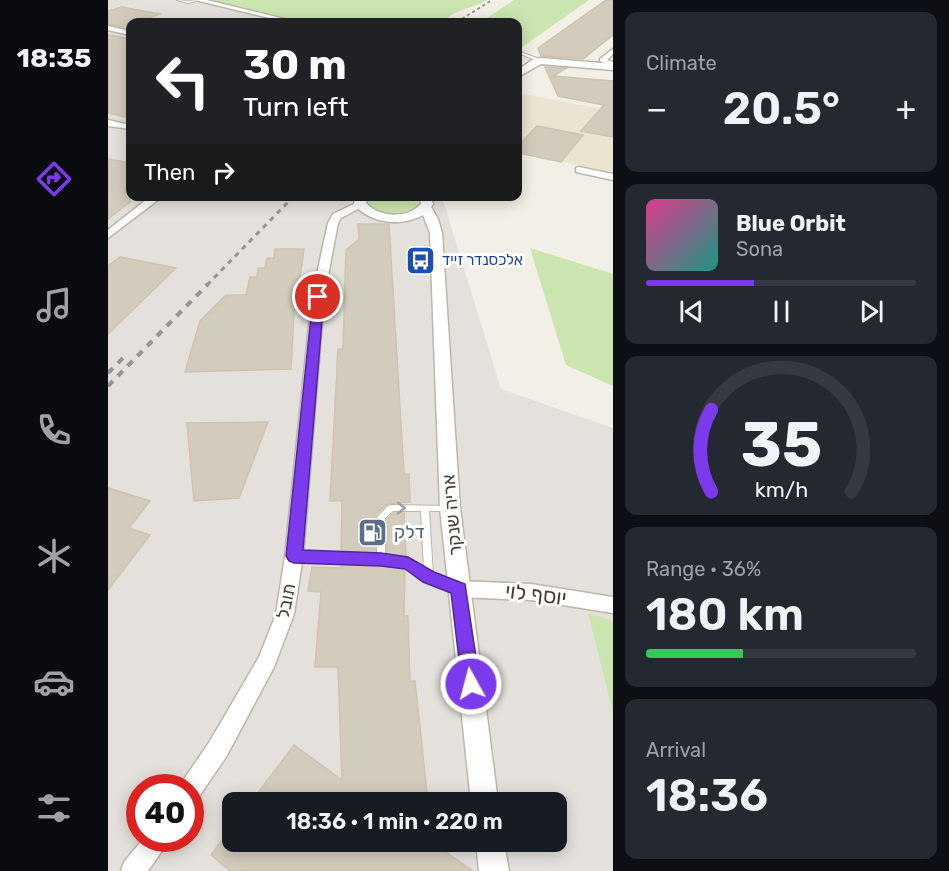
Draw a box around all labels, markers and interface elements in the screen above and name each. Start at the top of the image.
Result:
text: 30 m [243,40,347,90]
text: 18:35 [17,42,91,74]
icon: left [144,42,222,120]
text: Climate [646,51,717,75]
text: 20.5° [723,82,840,135]
text: − [646,89,667,128]
text: + [895,89,916,128]
text: Turn left [243,91,348,123]
icon: right [207,156,240,189]
icon: directions [33,158,75,200]
text: Then [144,159,195,186]
text: Blue Orbit [736,210,846,237]
text: Sona [736,237,783,261]
bus stop icon: אלכסנדר זייד [405,244,437,276]
place label: אלכסנדר זייד [442,251,523,269]
pin [292,271,343,322]
icon: arrive [301,280,334,313]
icon: music [33,284,75,326]
icon: previous [675,295,708,328]
icon: pause [765,295,798,328]
icon: next [855,295,888,328]
icon: phone [33,409,75,451]
text: 35 [740,409,822,483]
street label: אריה שנקר [438,474,466,556]
text: km/h [754,478,808,503]
one-way arrow [397,502,406,514]
fuel station icon: דלק [357,516,389,548]
place label: דלק [394,521,425,543]
icon: climate [33,535,75,577]
text: Range · 36% [646,557,761,581]
street label: יוסף לוי [504,578,568,610]
street label: תובל [272,581,300,621]
text: 180 km [646,588,804,641]
position arrow [439,652,503,716]
icon: car [33,661,75,703]
text: Arrival [646,738,706,762]
text: 18:36 [646,769,768,822]
speed limit sign: 40 [126,774,204,852]
icon: filters [33,787,75,829]
text: 18:36 · 1 min · 220 m [286,808,503,835]

